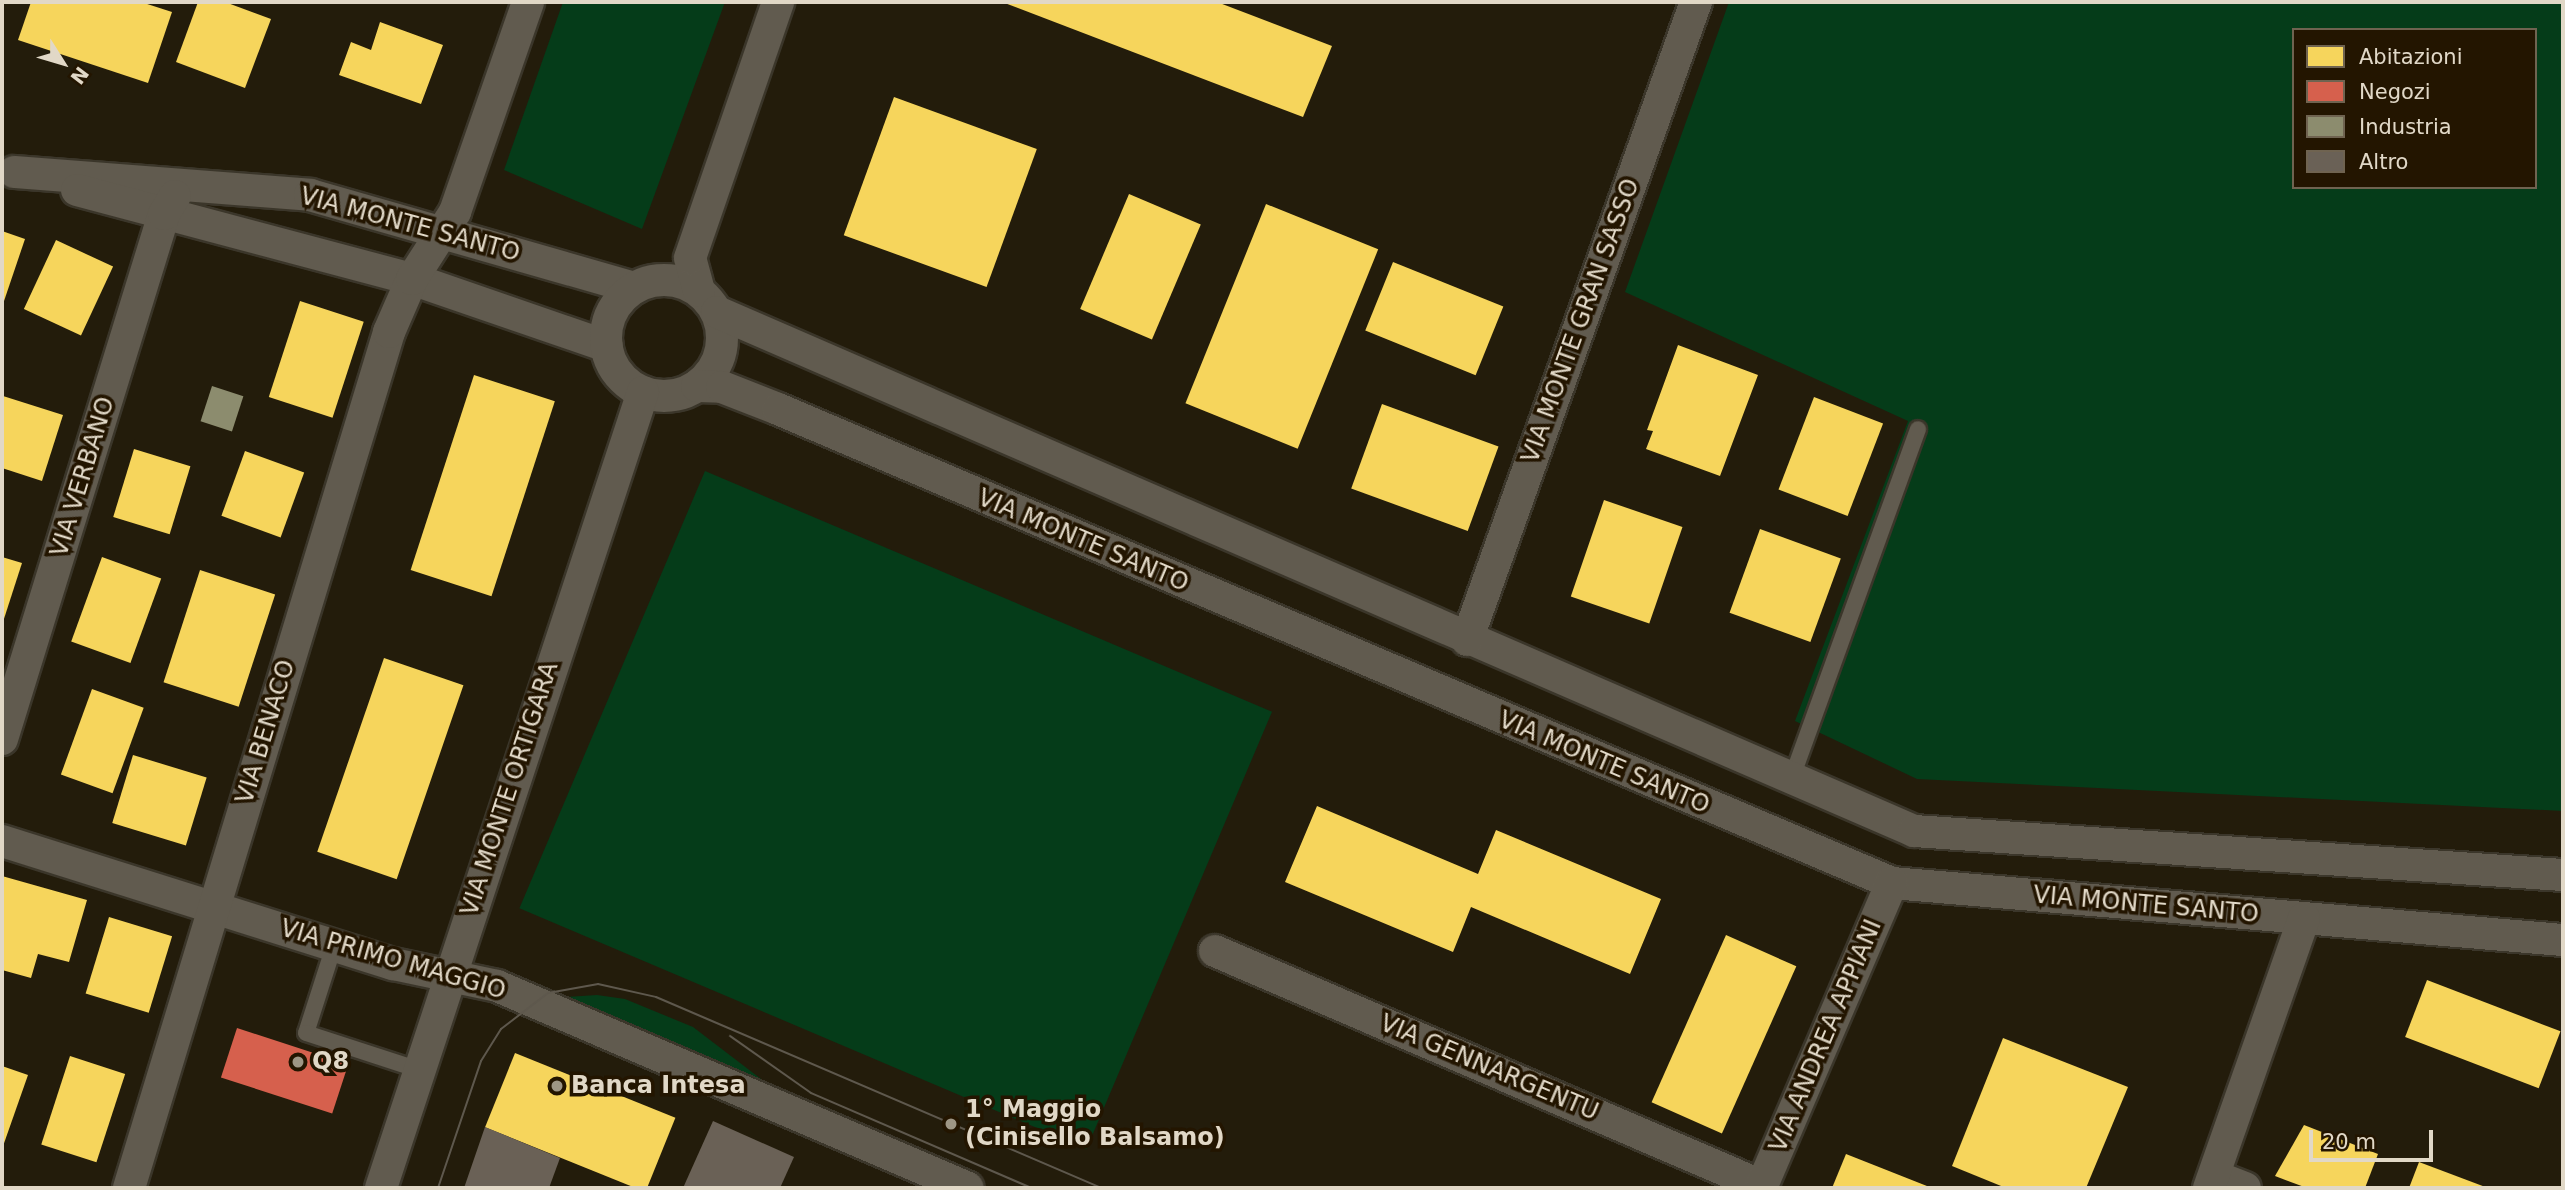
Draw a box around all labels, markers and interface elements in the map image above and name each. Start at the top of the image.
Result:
north arrow [28,28,98,98]
legend [2292,28,2537,189]
text: Abitazioni [2359,45,2462,69]
text: N [66,63,93,89]
text: Negozi [2359,80,2431,104]
text: Industria [2359,115,2452,139]
text: Altro [2359,150,2408,174]
street label: VIA MONTE GRAN SASSO [1516,175,1646,467]
street label: VIA MONTE SANTO [297,182,523,268]
street label: VIA VERBANO [45,394,121,560]
street label: VIA MONTE SANTO [973,484,1193,598]
street label: VIA BENACO [230,657,302,807]
street label: VIA MONTE ORTIGARA [455,658,565,920]
street label: VIA MONTE SANTO [1494,706,1714,820]
street label: VIA MONTE SANTO [2032,881,2260,929]
street label: VIA PRIMO MAGGIO [277,914,509,1006]
street label: VIA ANDREA APPIANI [1764,915,1888,1157]
street label: VIA GENNARGENTU [1376,1009,1602,1127]
place label: Q8 [312,1048,349,1076]
marker: Q8 [290,1054,306,1070]
place label: Banca Intesa [571,1072,746,1100]
marker: Banca Intesa [549,1078,565,1094]
place label: 1° Maggio (Cinisello Balsamo) [965,1096,1225,1152]
marker: 1° Maggio (Cinisello Balsamo) [943,1116,959,1132]
scale bar [2313,1116,2437,1160]
text: 20 m [2322,1130,2376,1154]

